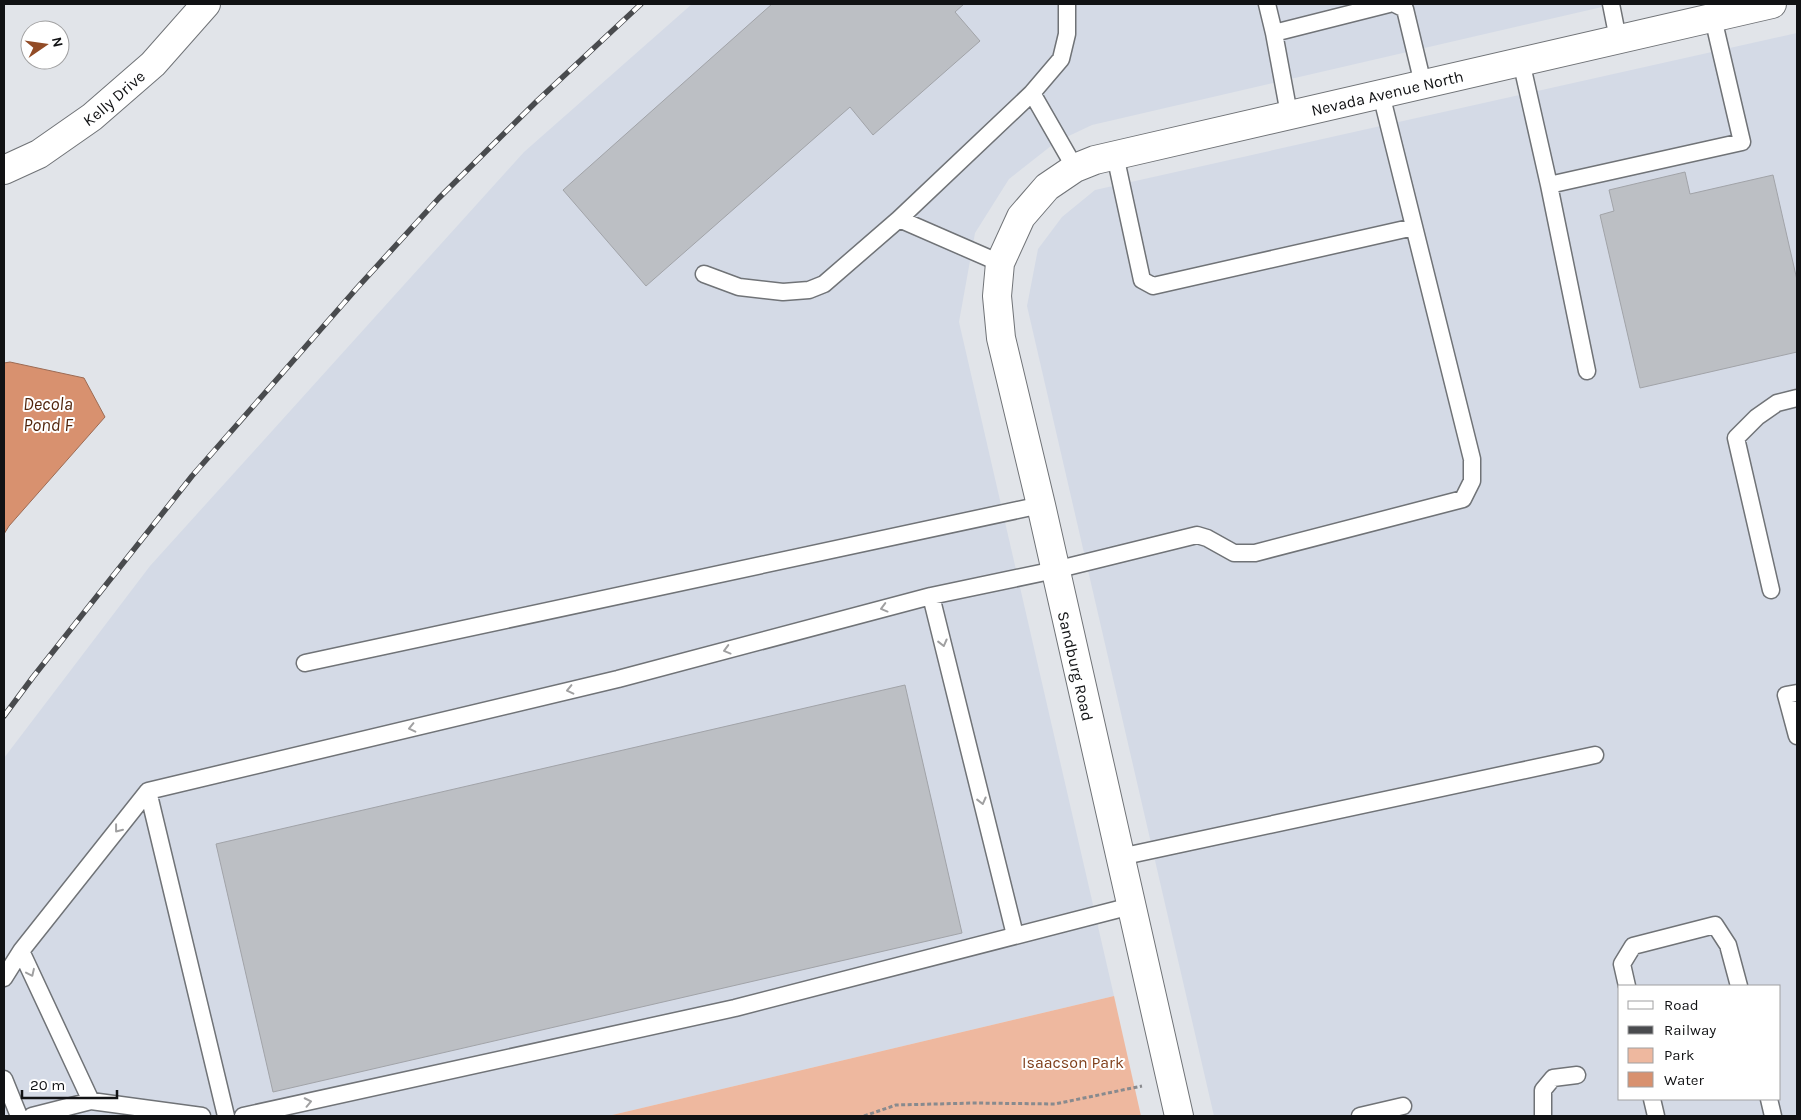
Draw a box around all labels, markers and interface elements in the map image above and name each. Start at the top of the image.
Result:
north arrow [20,20,70,70]
text: N [48,35,67,49]
street label: Kelly Drive [80,66,149,130]
street label: Nevada Avenue North [1309,66,1465,120]
water label: Decola Pond F [23,393,73,436]
one-way arrow [881,603,889,613]
street label: Sandburg Road [1054,609,1097,723]
one-way arrow [937,639,948,648]
one-way arrow [723,644,732,655]
one-way arrow [565,684,574,695]
one-way arrow [407,722,416,733]
one-way arrow [976,797,987,806]
one-way arrow [115,823,123,832]
one-way arrow [25,968,36,977]
legend [1618,985,1781,1100]
text: Road [1664,996,1699,1014]
text: Railway [1664,1021,1716,1039]
text: Park [1664,1046,1694,1064]
park label: Isaacson Park [1022,1053,1124,1072]
scale bar [22,1068,118,1100]
text: Water [1664,1071,1705,1089]
text: 20 m [30,1076,65,1094]
one-way arrow [303,1098,312,1108]

